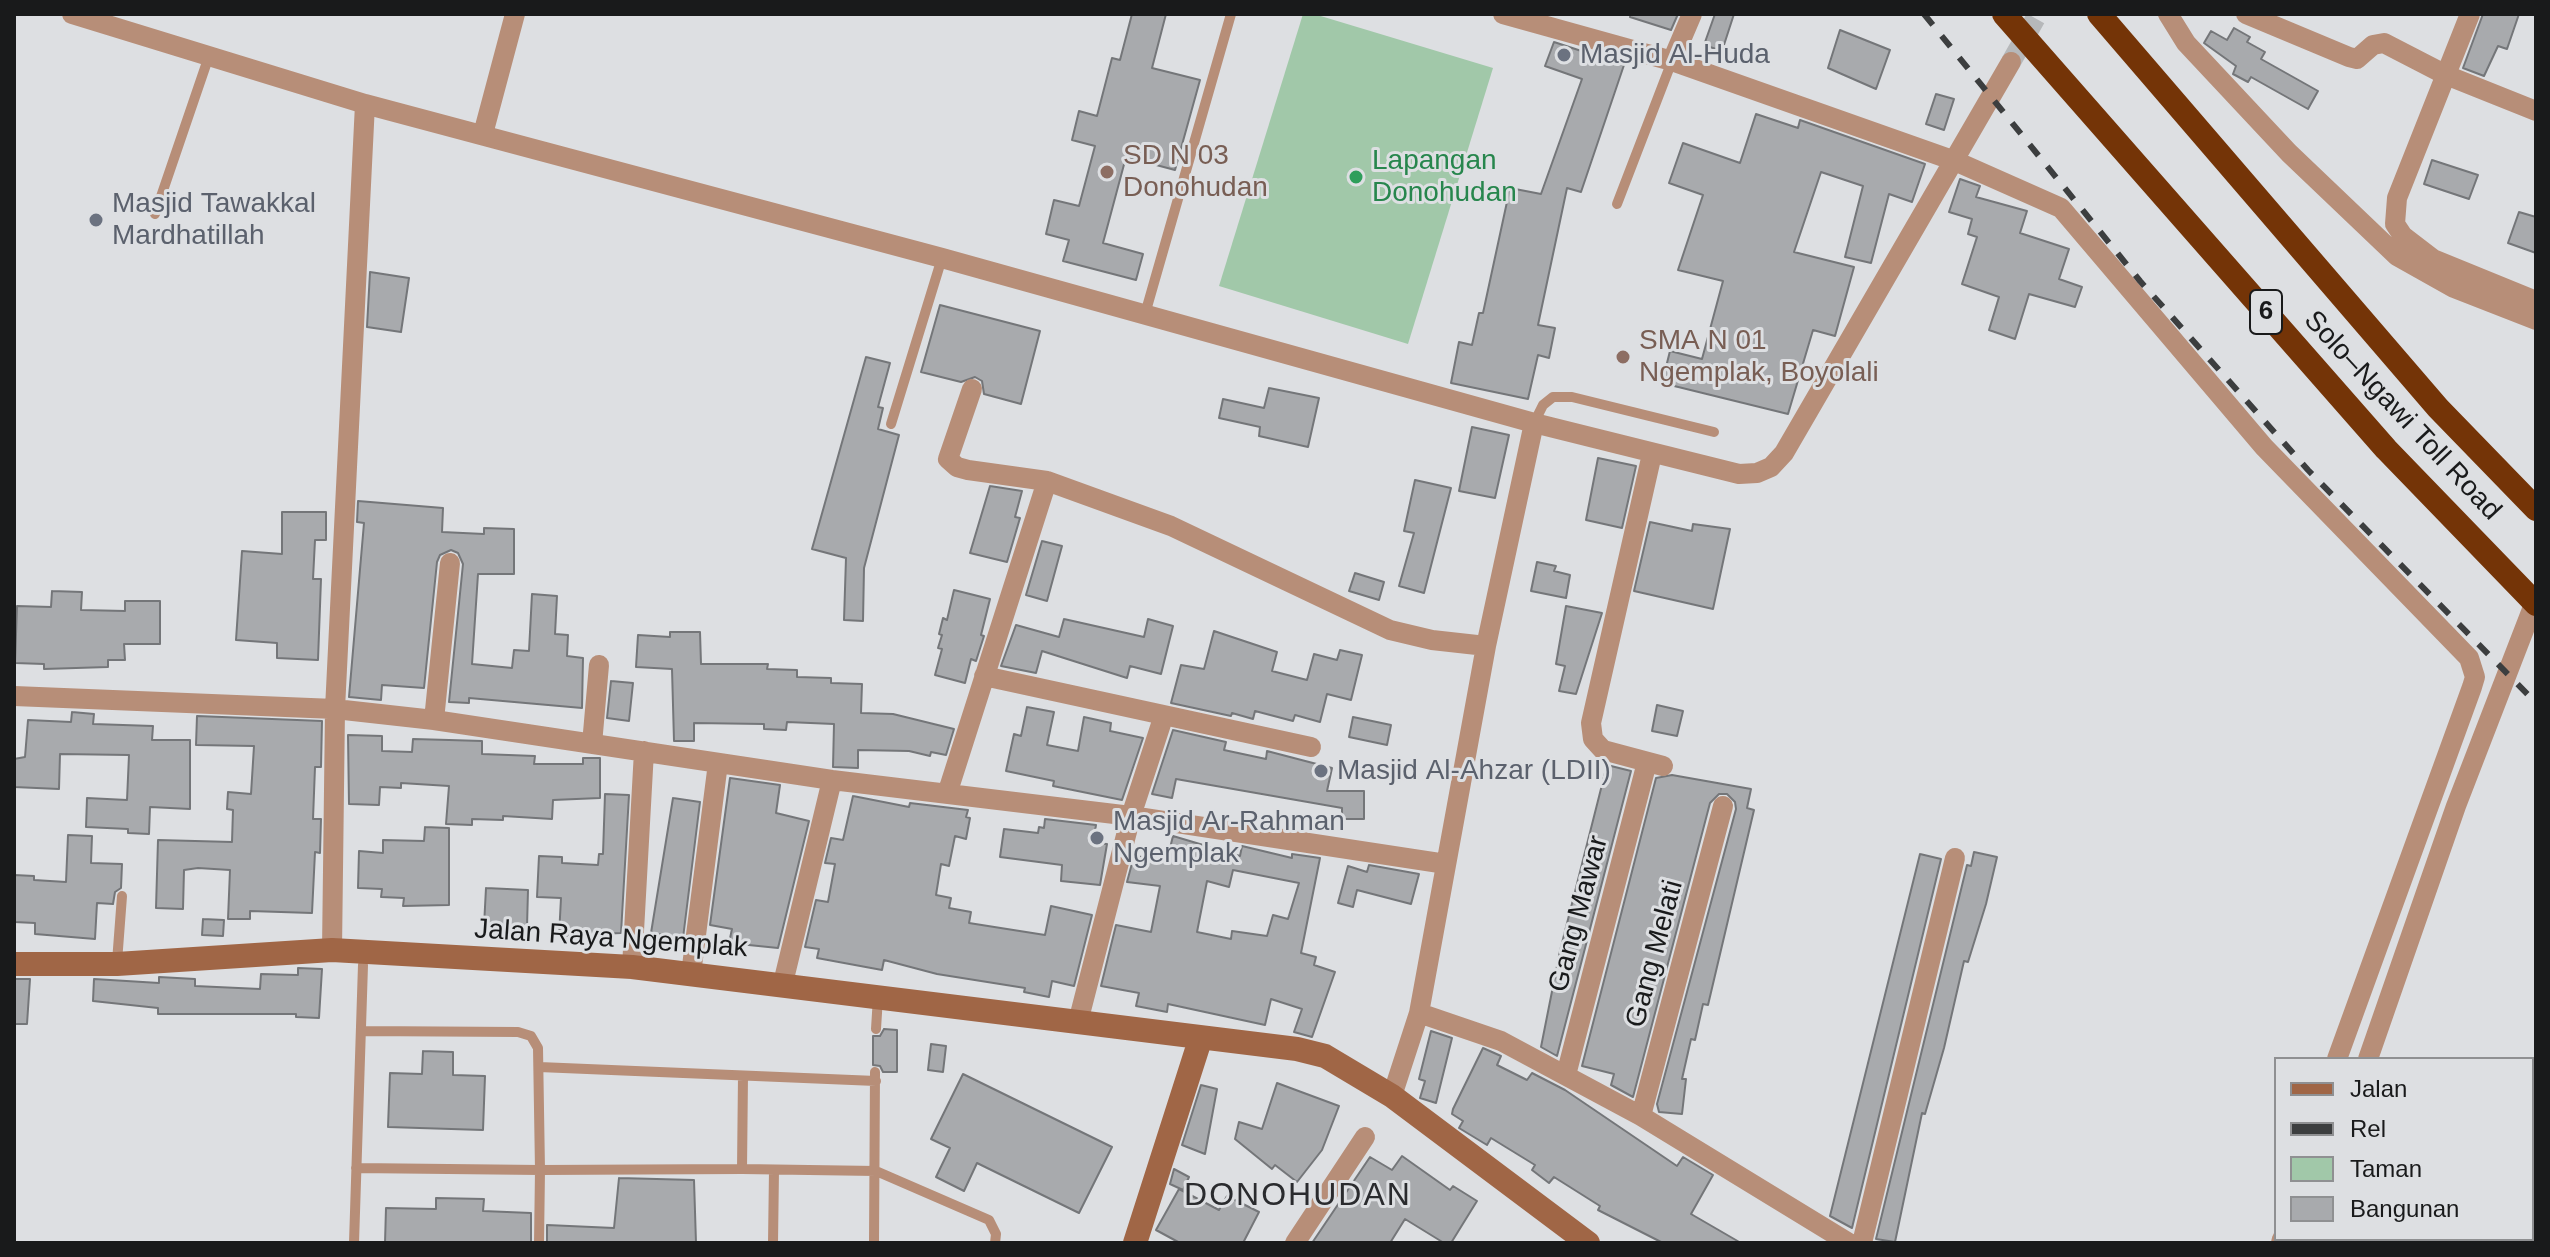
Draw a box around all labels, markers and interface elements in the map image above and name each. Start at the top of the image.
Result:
place label: Masjid Al-Huda [1580,38,1770,72]
marker: Masjid Al-Huda [1555,46,1573,64]
place label: SD N 03 Donohudan [1123,139,1268,205]
place label: Lapangan Donohudan [1372,144,1517,210]
marker: SD N 03 Donohudan [1098,163,1116,181]
marker: Lapangan Donohudan [1347,168,1365,186]
place label: Masjid Tawakkal Mardhatillah [112,187,316,253]
marker: Masjid Tawakkal Mardhatillah [87,211,105,229]
road number: 6 [2250,290,2282,334]
street label: Solo–Ngawi Toll Road [2296,304,2508,528]
place label: SMA N 01 Ngemplak, Boyolali [1639,324,1879,390]
marker: SMA N 01 Ngemplak, Boyolali [1614,348,1632,366]
place label: Masjid Al-Ahzar (LDII) [1337,754,1611,788]
marker: Masjid Al-Ahzar (LDII) [1312,762,1330,780]
place label: Masjid Ar-Rahman Ngemplak [1113,805,1345,871]
marker: Masjid Ar-Rahman Ngemplak [1088,829,1106,847]
street label: Gang Mawar [1542,832,1616,996]
street label: Gang Melati [1619,877,1691,1031]
street label: Jalan Raya Ngemplak [473,913,749,965]
legend [2274,1057,2534,1241]
text: Jalan [2350,1075,2407,1102]
text: Rel [2350,1115,2386,1142]
text: Taman [2350,1155,2422,1182]
district label: DONOHUDAN [1184,1177,1412,1215]
text: Bangunan [2350,1195,2459,1222]

